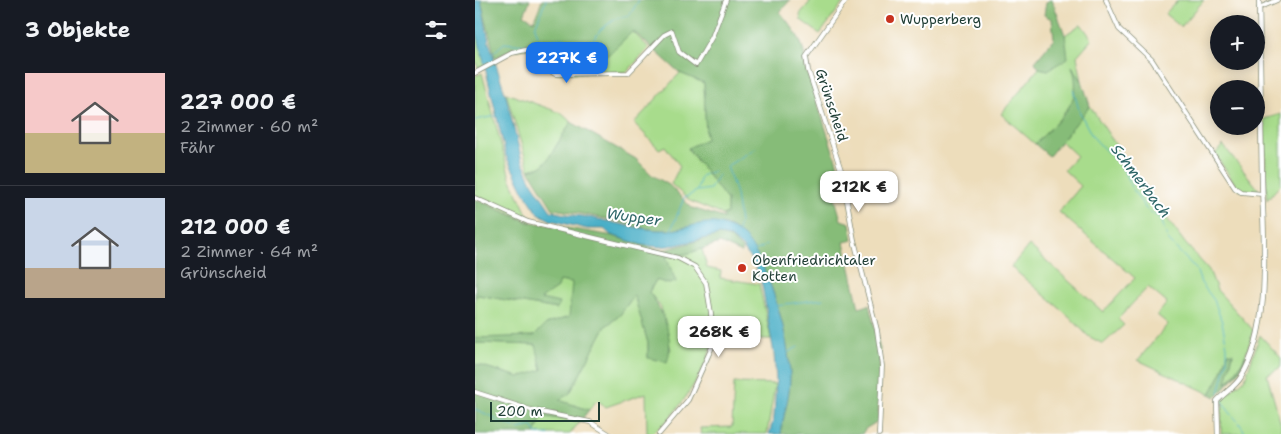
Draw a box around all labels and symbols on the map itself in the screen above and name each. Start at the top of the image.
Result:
place label: Wupperberg [900,10,981,28]
marker: Wupperberg [884,13,896,25]
pin: 227K € [526,42,608,84]
street label: Grünscheid [812,66,852,144]
water label: Schmerbach [1107,140,1175,222]
pin: 212K € [818,170,900,213]
water label: Wupper [605,203,663,231]
place label: Obenfriedrichtaler Kotten [752,251,876,285]
marker: Obenfriedrichtaler Kotten [736,262,748,274]
pin: 268K € [678,316,760,358]
scale bar [490,399,600,422]

